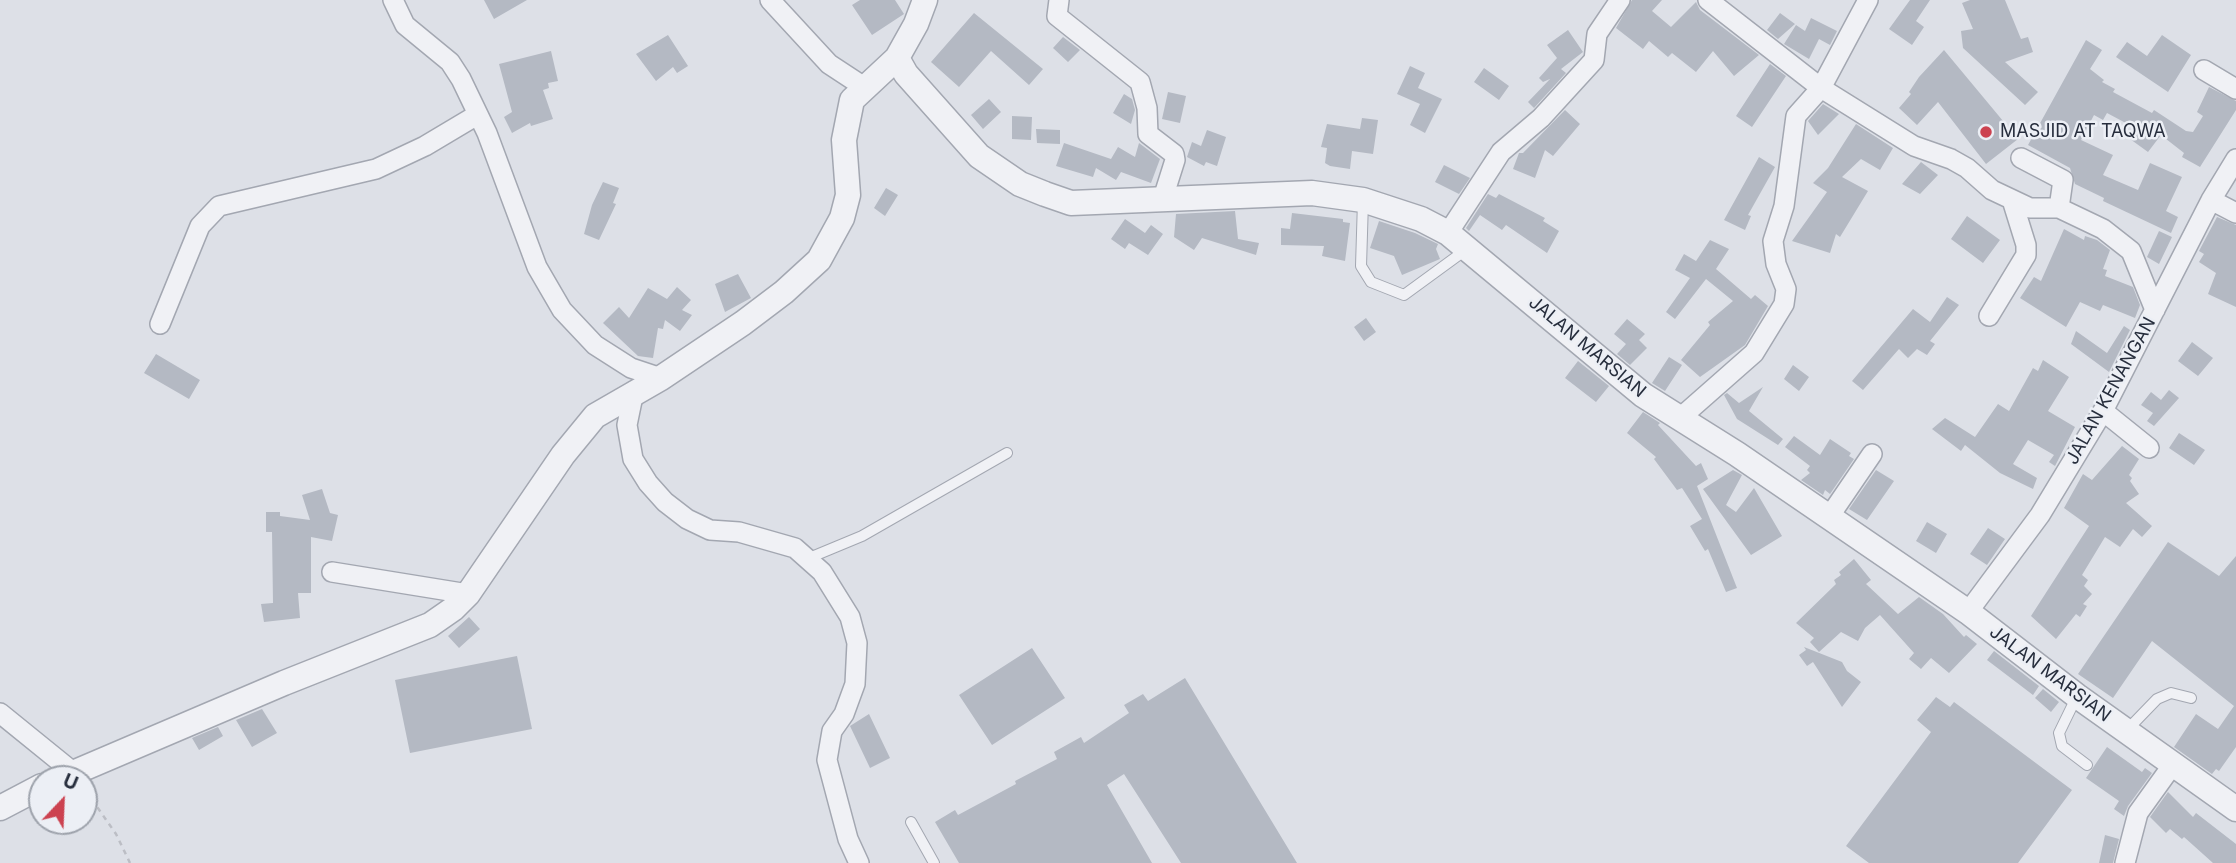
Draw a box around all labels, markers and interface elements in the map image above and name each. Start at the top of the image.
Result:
place label: MASJID AT TAQWA [2000,121,2166,143]
marker: MASJID AT TAQWA [1978,124,1994,140]
street label: JALAN MARSIAN [1524,292,1650,402]
street label: JALAN KENANGAN [2062,314,2160,468]
street label: JALAN MARSIAN [1985,621,2115,727]
north arrow [28,765,98,835]
text: U [60,769,82,795]

